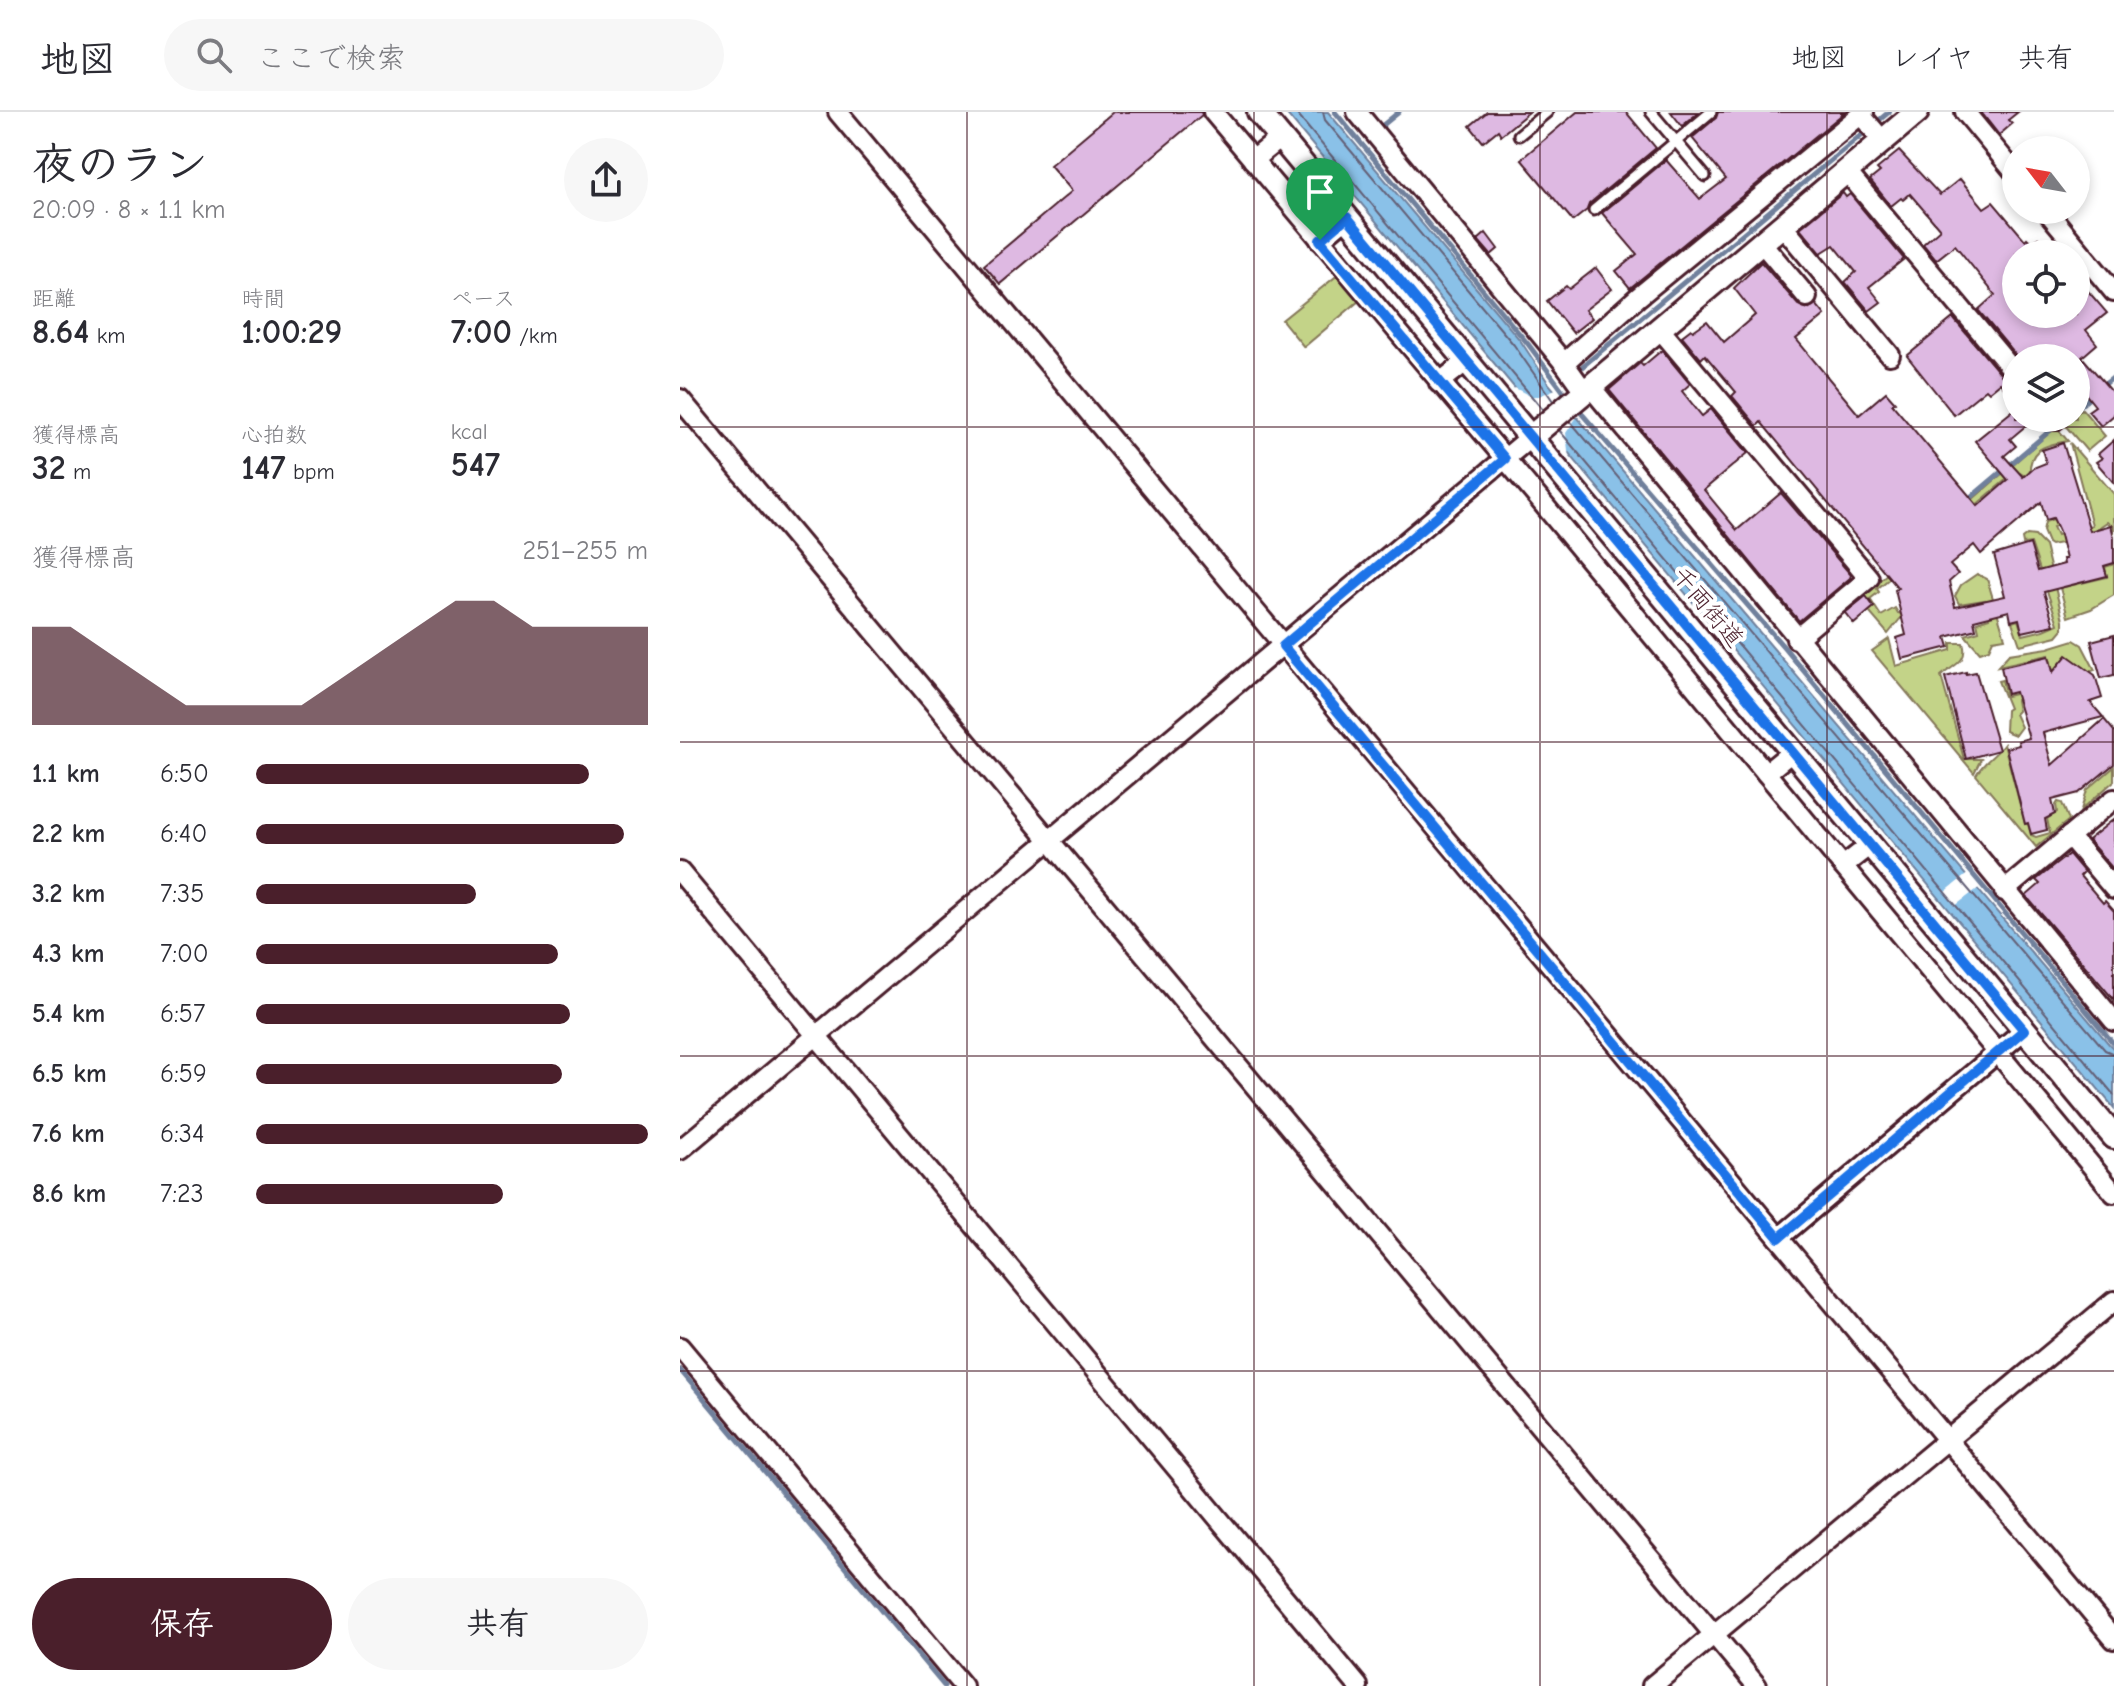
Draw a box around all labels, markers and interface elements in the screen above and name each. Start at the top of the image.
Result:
search box [164,19,724,91]
icon: search [192,33,236,77]
text: 地図 [40,38,116,82]
text: ここで検索 [256,41,406,76]
text: 地図 [1791,42,1847,74]
text: レイヤ [1891,42,1974,74]
text: 共有 [2018,42,2074,74]
north arrow [2002,136,2090,224]
map controls [2002,136,2090,432]
button: share [564,138,648,222]
text: 夜のラン [32,139,208,190]
pin [1286,158,1354,240]
icon: arrive [1298,170,1342,214]
text: 20:09 · 8 × 1.1 km [32,195,226,225]
button: locate [2002,240,2090,328]
text: 距離 [32,286,76,312]
text: 時間 [241,286,285,312]
text: ペース [451,286,515,312]
text: 8.64 [32,312,89,352]
text: 1:00:29 [241,312,342,352]
text: 7:00 [451,312,512,352]
text: km [89,323,126,349]
text: /km [512,323,558,349]
button: layers [2002,344,2090,432]
text: kcal [451,419,488,445]
text: 獲得標高 [32,422,120,448]
text: 心拍数 [241,422,307,448]
text: 547 [451,445,500,485]
text: 32 [32,448,66,488]
text: 147 [241,448,286,488]
text: m [66,459,91,485]
text: bpm [286,459,335,485]
text: 251–255 m [522,536,648,566]
text: 獲得標高 [32,543,136,573]
street label: 千両街道 [1666,561,1750,653]
text: 1.1 km [32,759,100,789]
text: 6:50 [160,759,209,789]
text: 2.2 km [32,819,105,849]
text: 6:40 [160,819,207,849]
text: 3.2 km [32,879,105,909]
text: 7:35 [160,879,204,909]
text: 4.3 km [32,939,104,969]
text: 7:00 [160,939,209,969]
text: 5.4 km [32,999,105,1029]
text: 6:57 [160,999,205,1029]
text: 6.5 km [32,1059,107,1089]
text: 6:59 [160,1059,207,1089]
text: 7.6 km [32,1119,105,1149]
text: 6:34 [160,1119,205,1149]
text: 8.6 km [32,1179,106,1209]
text: 7:23 [160,1179,204,1209]
button: 保存 [32,1578,332,1670]
button: 共有 [348,1578,648,1670]

